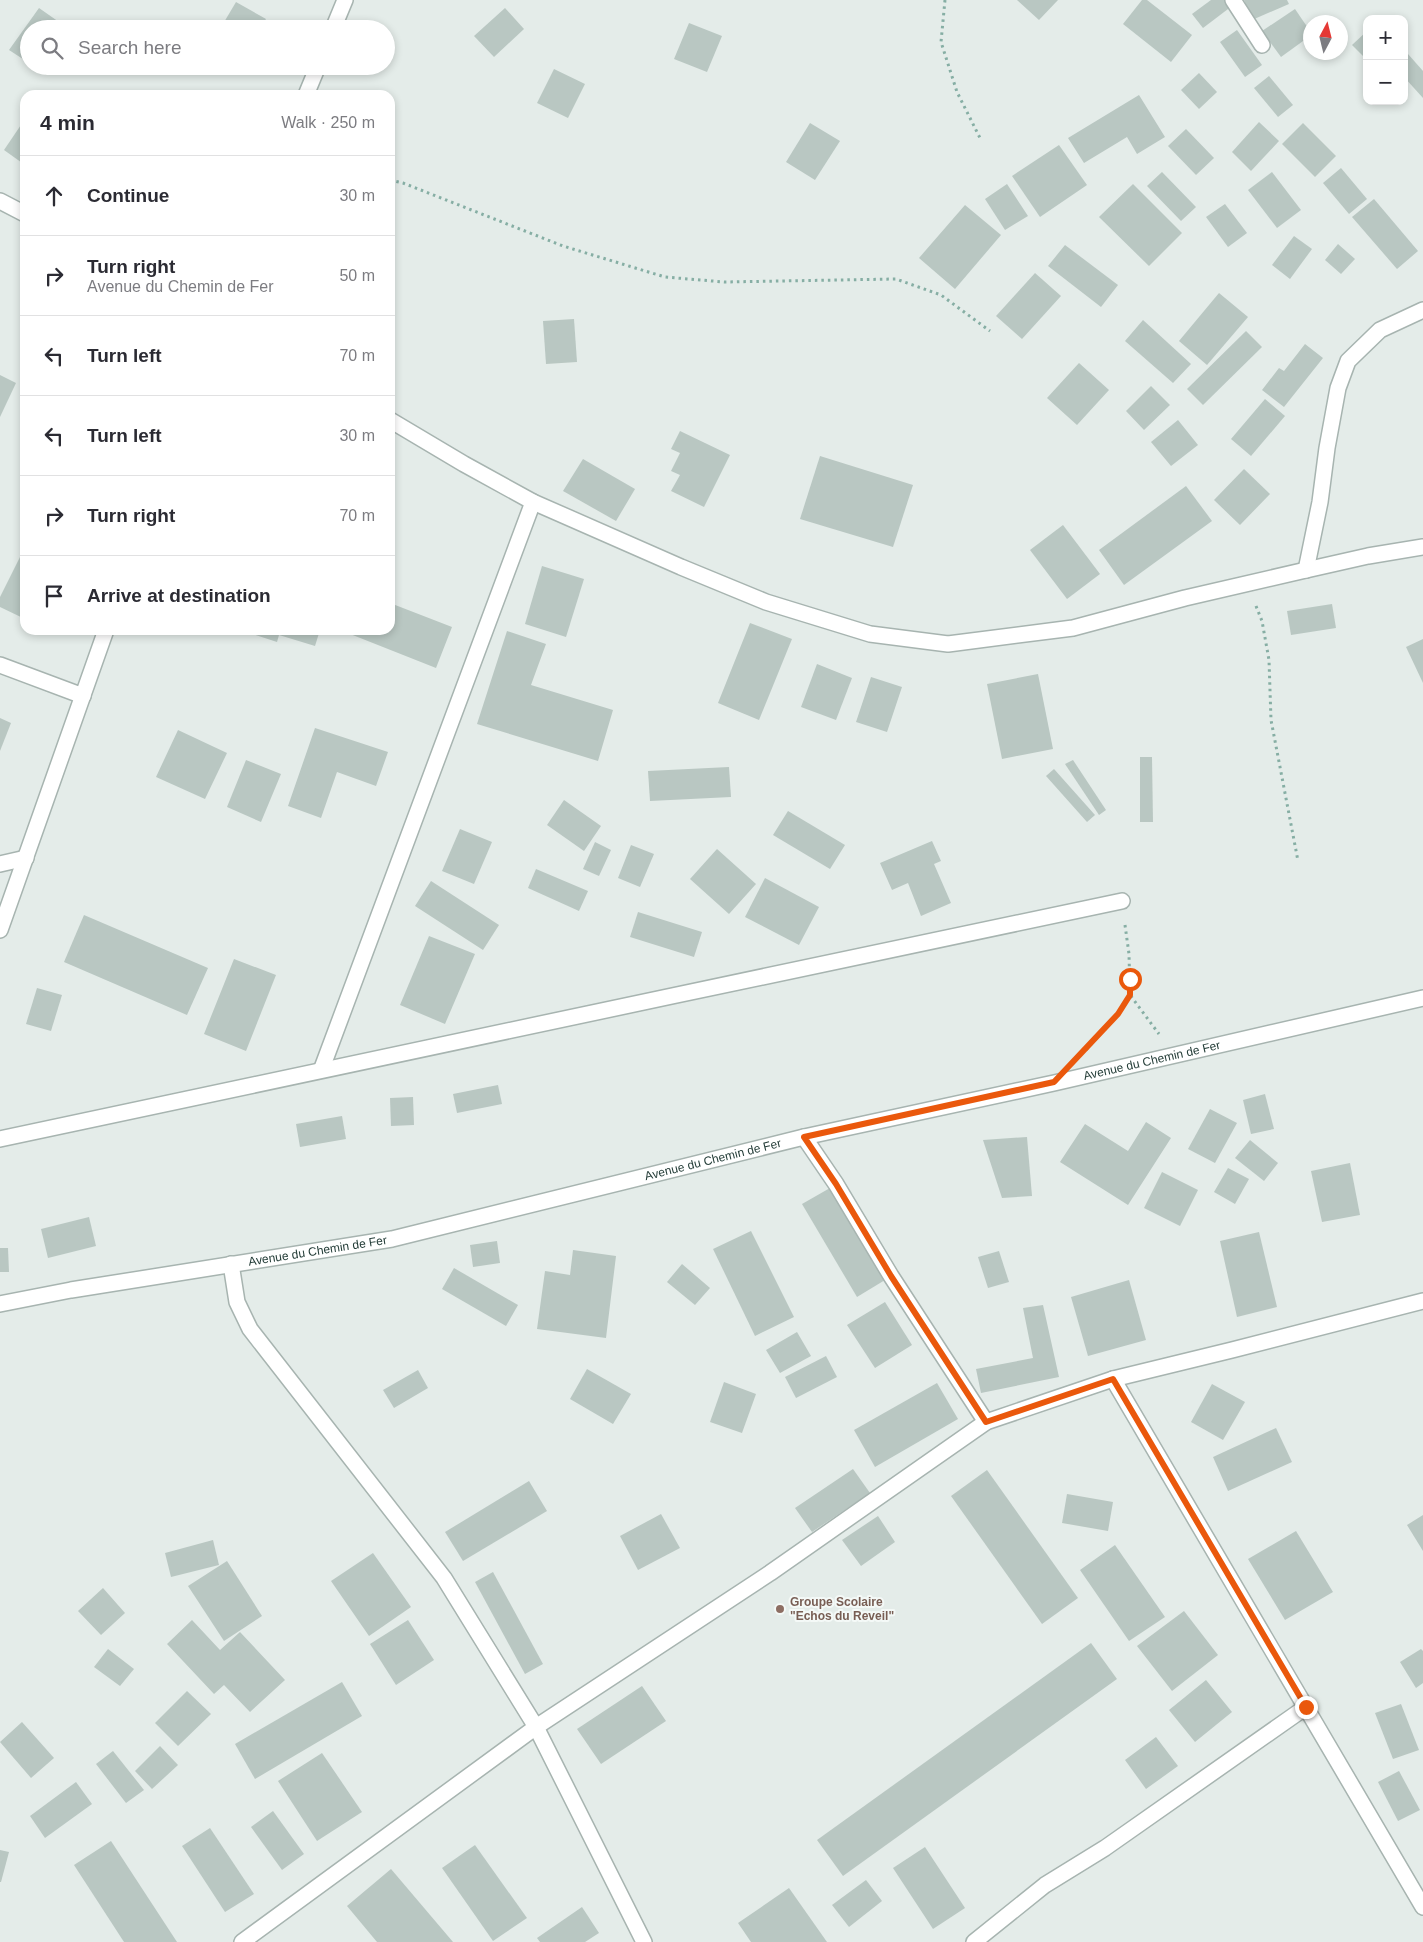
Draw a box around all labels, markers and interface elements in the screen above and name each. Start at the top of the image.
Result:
north arrow [1303,15,1348,60]
map controls [1363,15,1408,105]
button: + [1363,15,1408,60]
search box [20,20,395,75]
icon: search [38,34,66,62]
text: Search here [78,37,182,58]
button: − [1363,60,1408,105]
text: 4 min [40,111,95,134]
text: Walk · 250 m [281,114,375,131]
icon: ahead [40,182,68,210]
text: Continue [87,185,169,206]
text: 30 m [339,187,375,204]
text: Turn right [87,256,175,277]
icon: right [40,262,68,290]
text: 50 m [339,267,375,284]
text: Avenue du Chemin de Fer [87,278,273,295]
icon: left [40,342,68,370]
text: Turn left [87,345,162,366]
text: 70 m [339,347,375,364]
icon: left [40,422,68,450]
text: Turn left [87,425,162,446]
text: 30 m [339,427,375,444]
icon: right [40,502,68,530]
text: Turn right [87,505,175,526]
text: 70 m [339,507,375,524]
icon: arrive [40,582,68,610]
text: Arrive at destination [87,585,271,606]
route start [1119,968,1142,991]
street label: Avenue du Chemin de Fer [1082,1038,1222,1083]
street label: Avenue du Chemin de Fer [643,1136,783,1183]
street label: Avenue du Chemin de Fer [247,1233,388,1269]
place label: Groupe Scolaire "Echos du Reveil" [790,1595,894,1623]
marker: Groupe Scolaire "Echos du Reveil" [774,1603,786,1615]
route end [1295,1696,1318,1719]

